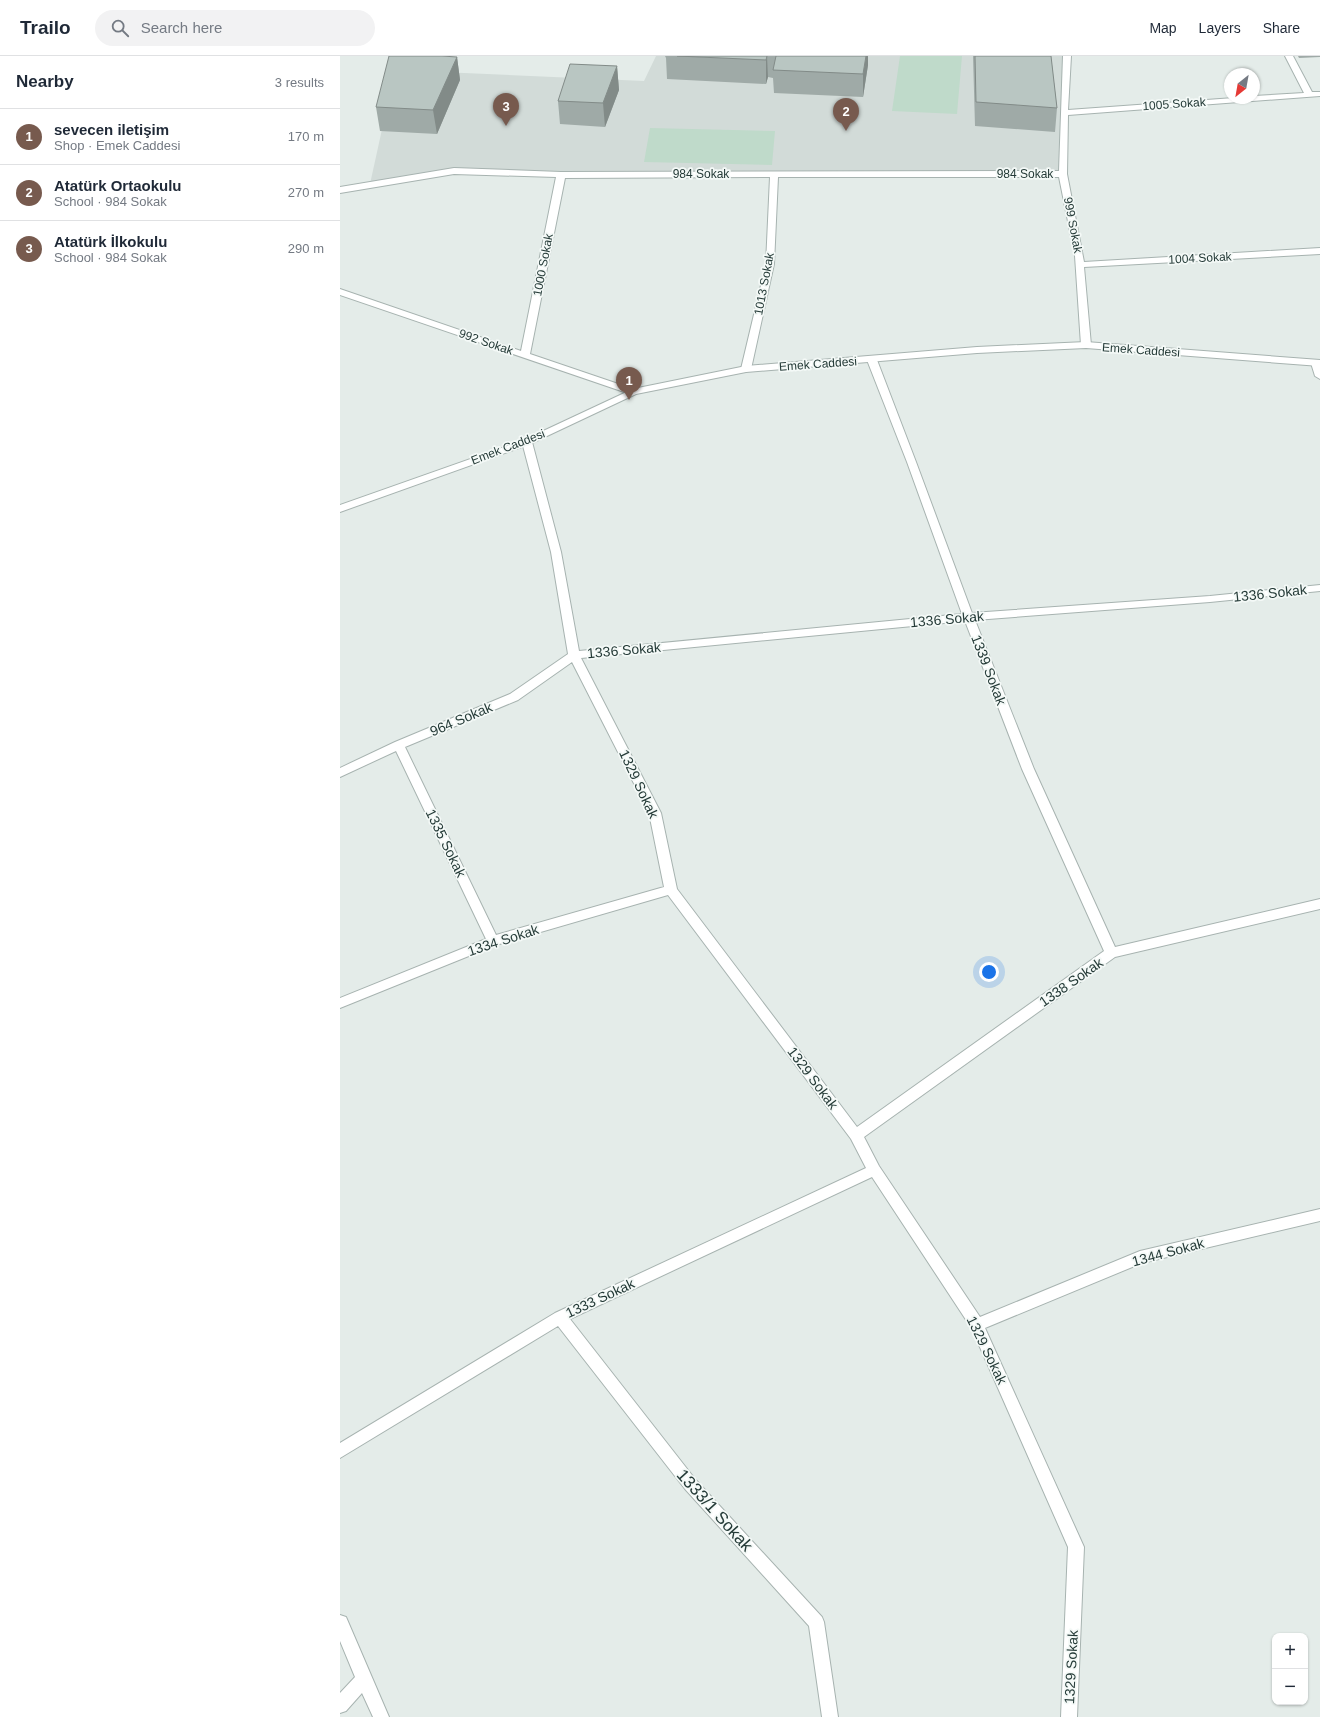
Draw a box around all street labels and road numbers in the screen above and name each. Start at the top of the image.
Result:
street label: 1005 Sokak [1142,95,1207,113]
street label: 984 Sokak [673,167,730,181]
street label: 984 Sokak [997,167,1054,181]
street label: 999 Sokak [1061,196,1085,255]
street label: 1000 Sokak [530,232,556,297]
street label: 1004 Sokak [1168,249,1233,267]
street label: 1013 Sokak [751,251,777,316]
street label: 992 Sokak [457,326,516,358]
street label: Emek Caddesi [1102,340,1180,360]
street label: Emek Caddesi [779,354,857,374]
street label: Emek Caddesi [469,426,547,468]
street label: 1336 Sokak [1232,581,1309,605]
street label: 1336 Sokak [909,608,986,630]
street label: 1339 Sokak [968,633,1010,708]
street label: 1336 Sokak [586,639,663,661]
street label: 964 Sokak [427,698,495,739]
street label: 1329 Sokak [616,747,662,822]
street label: 1335 Sokak [423,806,470,881]
street label: 1334 Sokak [465,921,542,959]
street label: 1338 Sokak [1036,954,1107,1010]
street label: 1329 Sokak [784,1044,842,1113]
street label: 1344 Sokak [1130,1234,1207,1269]
street label: 1333 Sokak [563,1275,638,1321]
street label: 1329 Sokak [964,1313,1011,1388]
street label: 1333/1 Sokak [673,1465,757,1556]
street label: 1329 Sokak [1061,1629,1081,1704]

